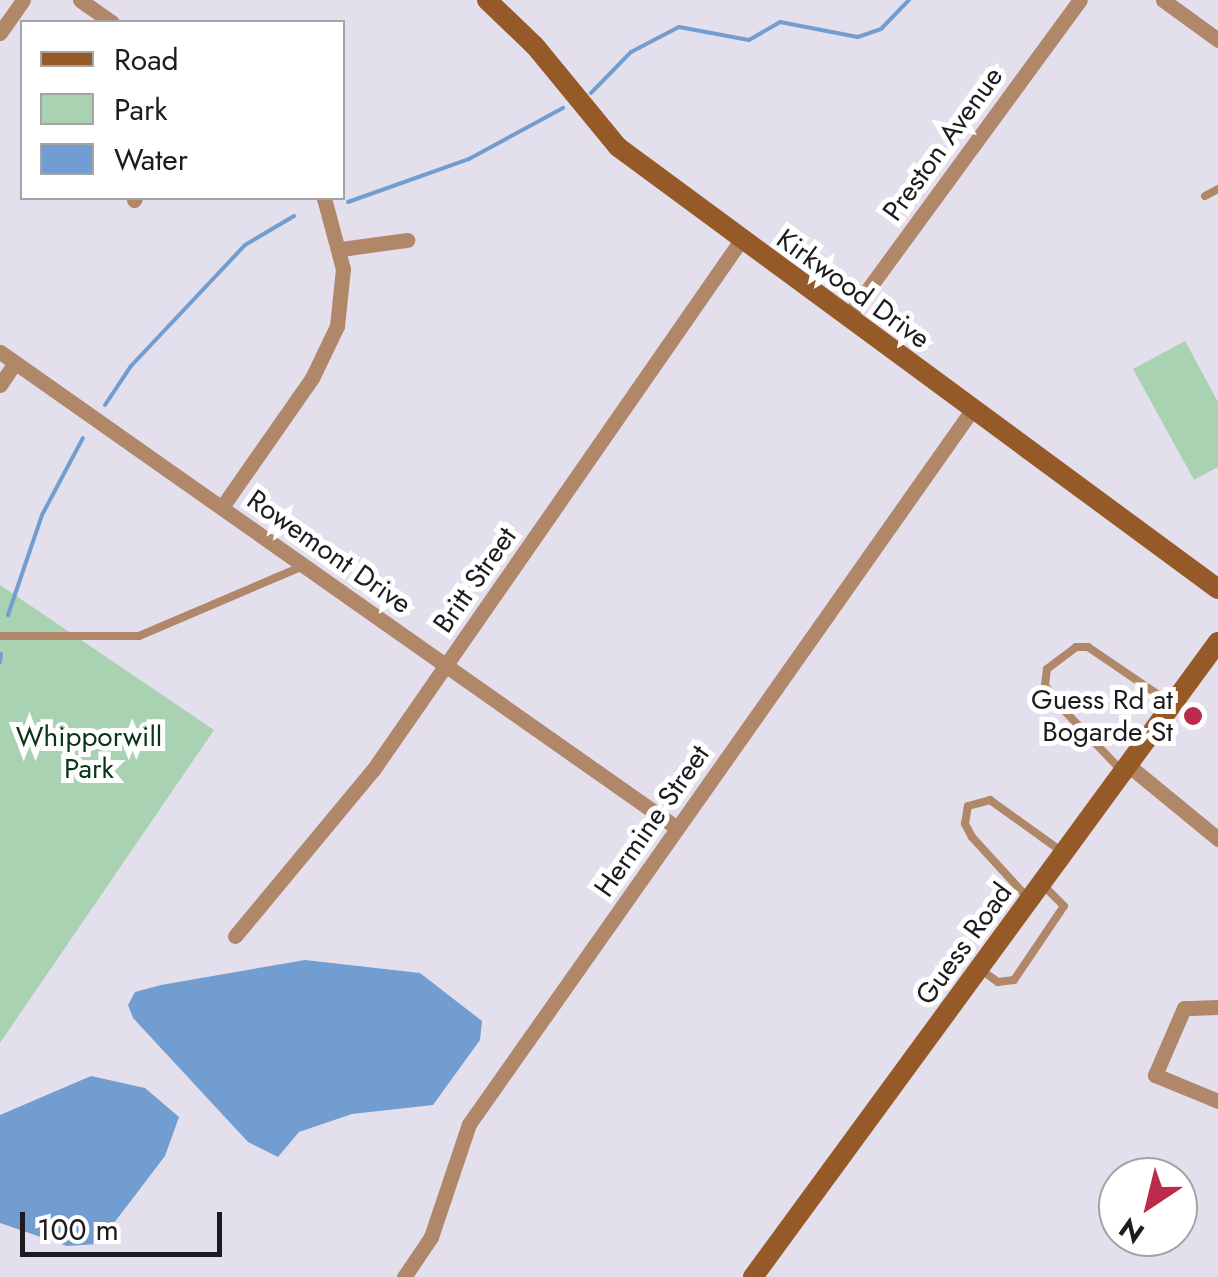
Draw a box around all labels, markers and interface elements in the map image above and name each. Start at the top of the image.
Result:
legend [20,20,345,200]
text: Road [114,38,179,81]
street label: Preston Avenue [876,61,1010,227]
text: Park [114,88,167,131]
text: Water [114,138,188,181]
street label: Kirkwood Drive [770,222,936,356]
street label: Rowemont Drive [240,483,418,621]
street label: Britt Street [426,521,524,639]
place label: Guess Rd at Bogarde St [1031,683,1173,749]
marker: Guess Rd at Bogarde St [1182,705,1204,727]
park label: Whipporwill Park [16,720,162,786]
street label: Hermine Street [587,739,717,903]
street label: Guess Road [909,877,1019,1011]
north arrow [1098,1157,1198,1257]
scale bar [25,1192,228,1254]
text: N [1111,1207,1153,1254]
text: 100 m [37,1208,119,1251]

